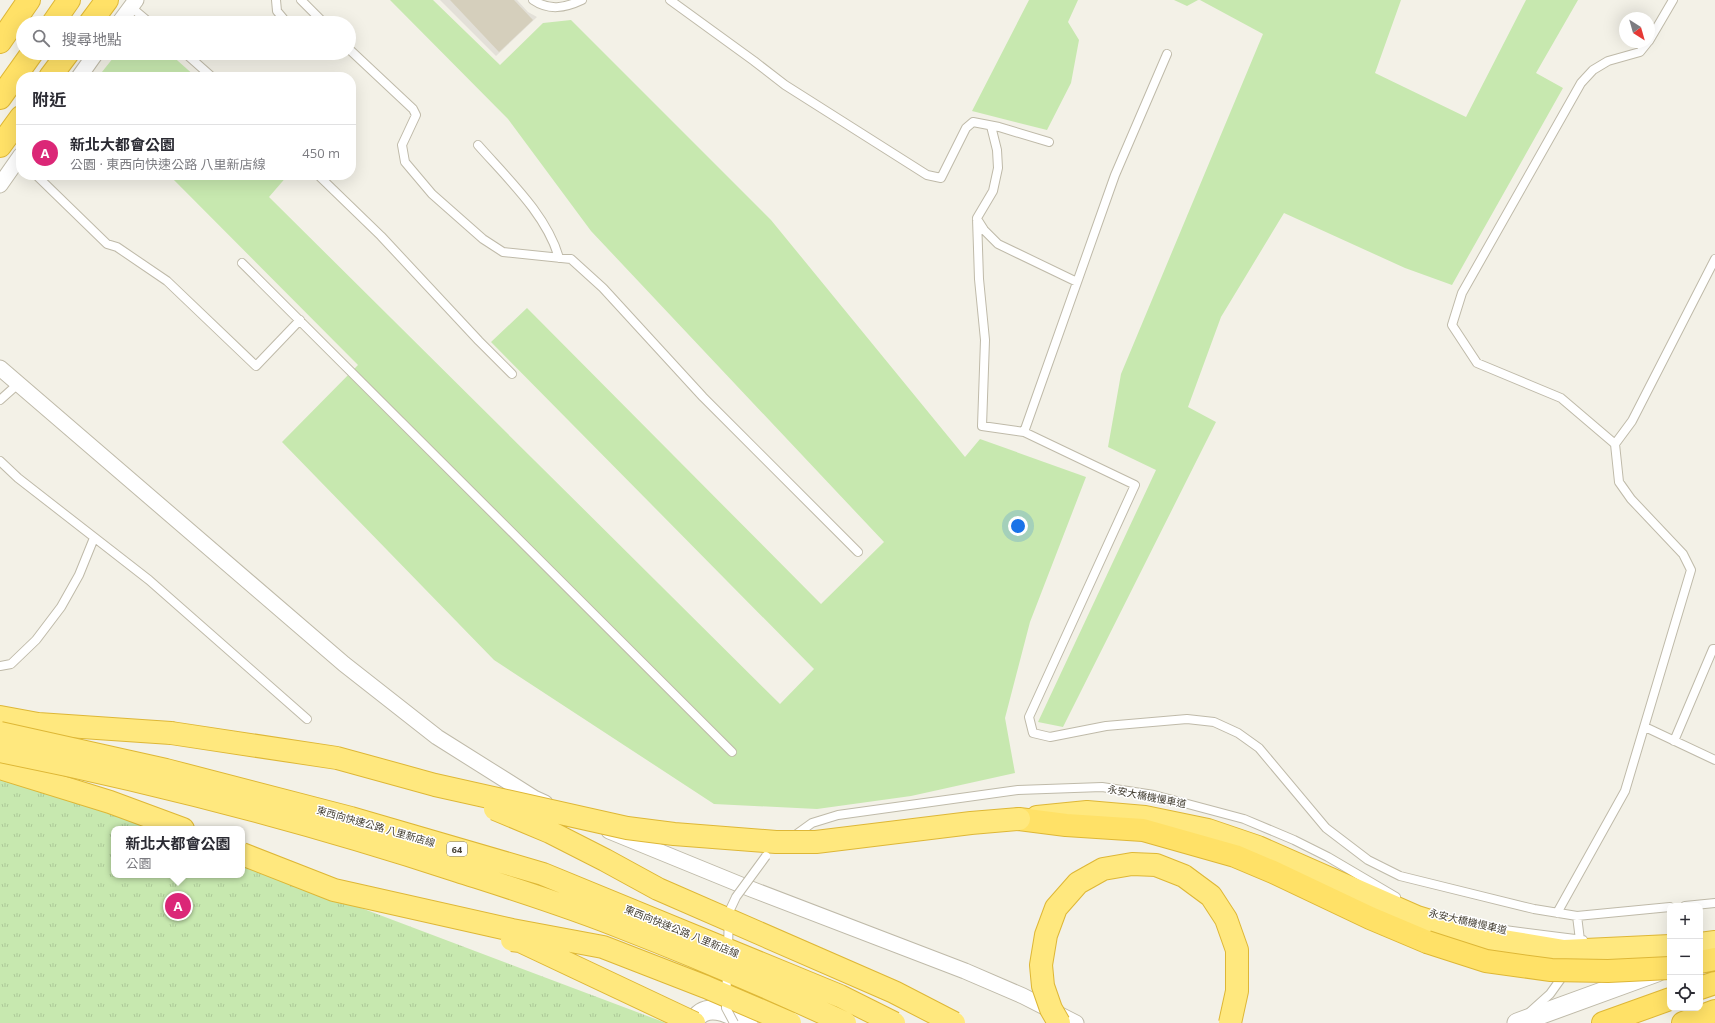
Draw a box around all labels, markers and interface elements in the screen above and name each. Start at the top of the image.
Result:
north arrow [1619,12,1655,48]
search box [16,16,356,60]
icon: search [30,27,52,49]
text: 搜尋地點 [62,29,122,49]
text: 附近 [32,88,66,111]
text: 新北大都會公園 [70,134,175,154]
text: A [41,144,49,162]
text: 450 m [302,144,340,162]
text: 公園 · 東西向快速公路 八里新店線 [70,155,266,173]
your location [1008,516,1028,536]
street label: 永安大橋機慢車道 [1106,781,1188,811]
street label: 東西向快速公路 八里新店線 [315,802,437,850]
popup [111,826,245,878]
text: 新北大都會公園 [125,833,231,853]
road number: 64 [447,842,467,856]
text: 公園 [125,854,152,872]
pin: A [165,891,191,921]
street label: 東西向快速公路 八里新店線 [623,902,741,960]
map controls [1667,903,1703,1011]
button: + [1667,903,1703,939]
street label: 永安大橋機慢車道 [1427,905,1509,937]
button: − [1667,939,1703,975]
button: locate [1667,975,1703,1011]

